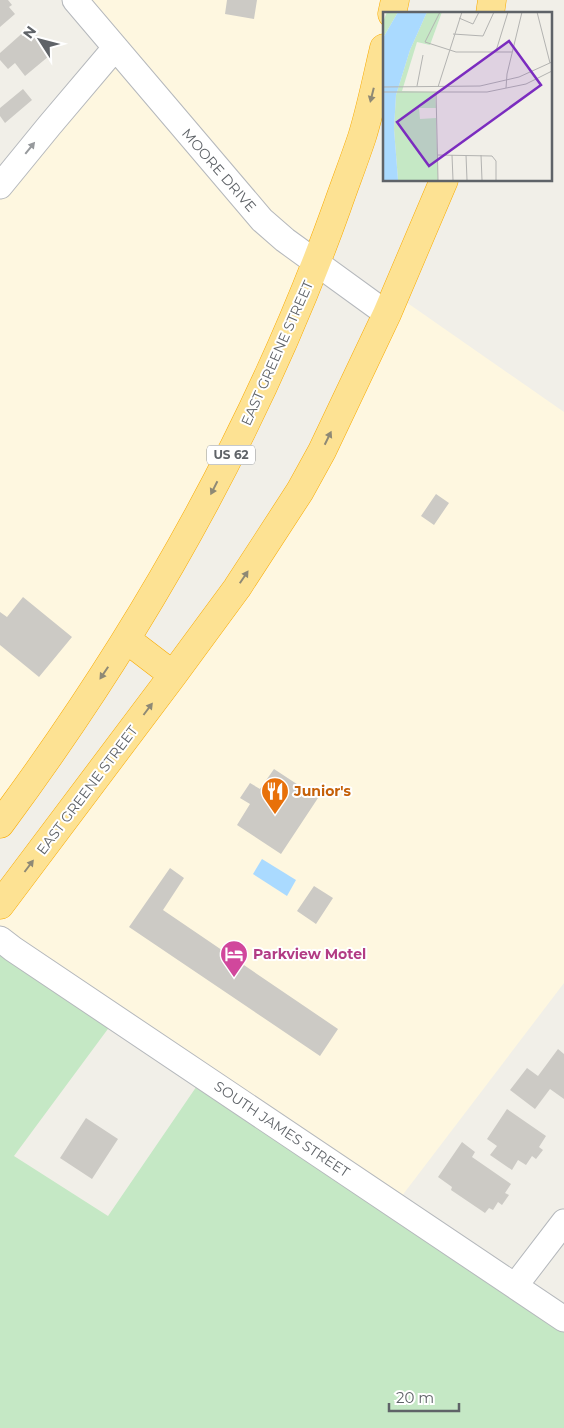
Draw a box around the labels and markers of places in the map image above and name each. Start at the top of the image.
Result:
restaurant icon: Junior's [260,776,290,815]
place label: Junior's [293,782,352,800]
hotel icon: Parkview Motel [219,939,249,978]
place label: Parkview Motel [253,945,366,963]

